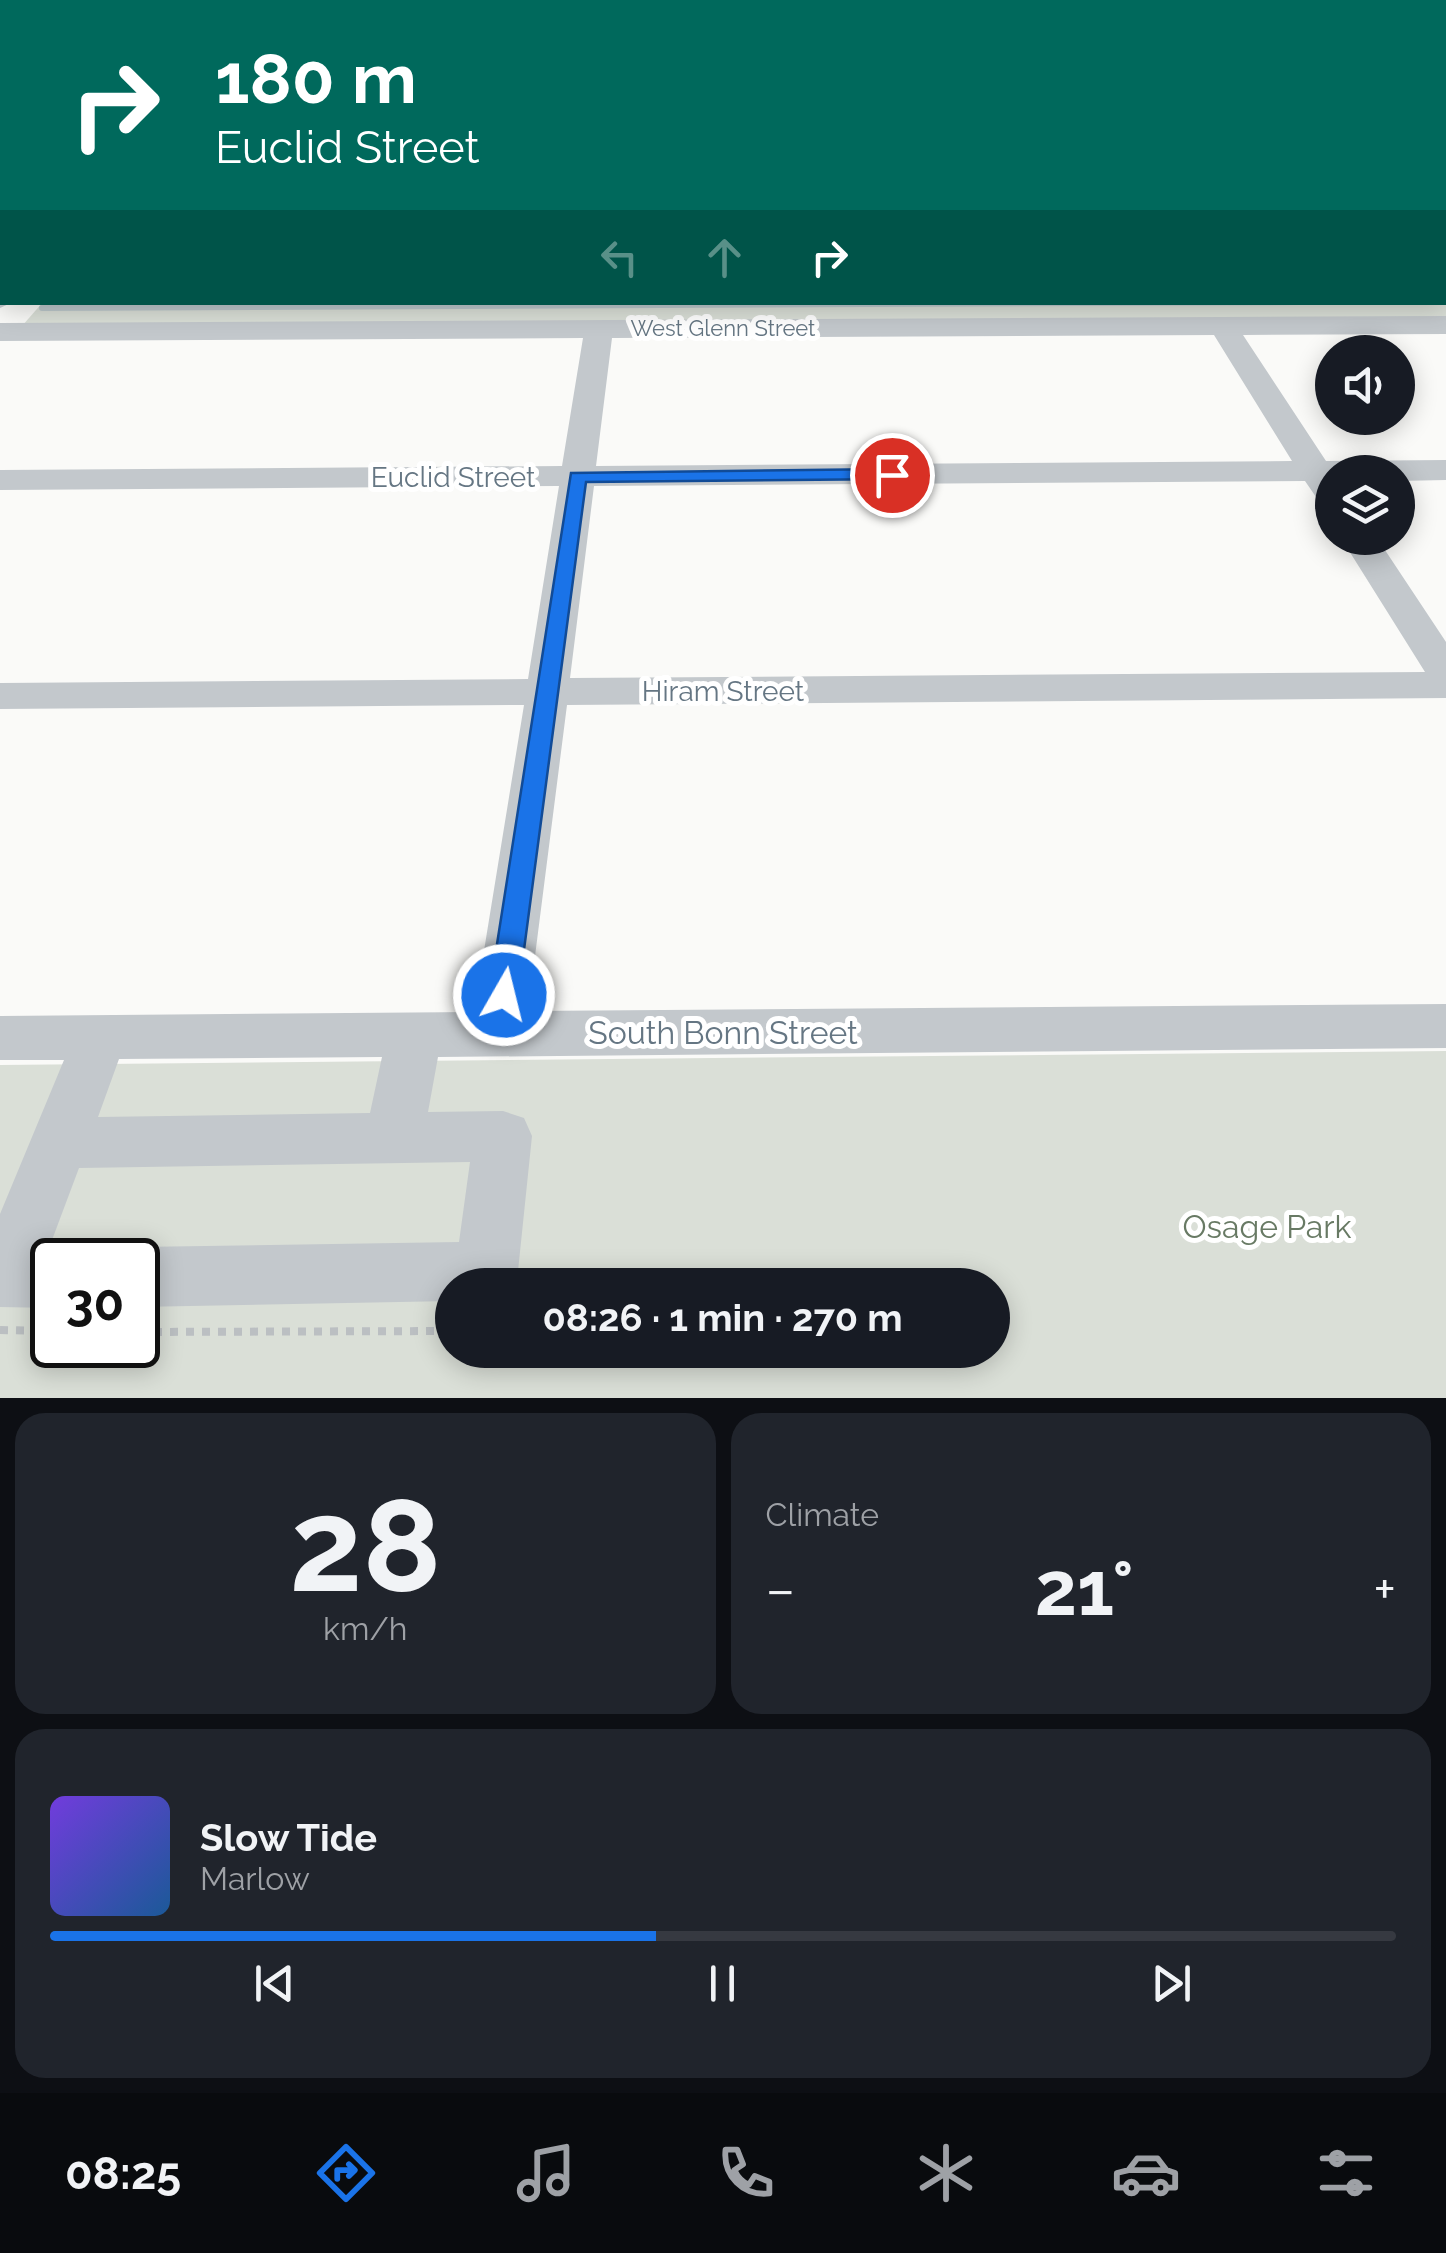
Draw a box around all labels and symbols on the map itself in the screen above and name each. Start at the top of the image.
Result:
street label: West Glenn Street [631,315,816,341]
pin [850,433,935,518]
street label: Euclid Street [371,461,536,494]
street label: Hiram Street [642,675,805,708]
position arrow [452,943,556,1047]
street label: South Bonn Street [588,1014,858,1051]
park label: Osage Park [1182,1208,1352,1245]
speed limit sign: 30 [30,1238,160,1368]

